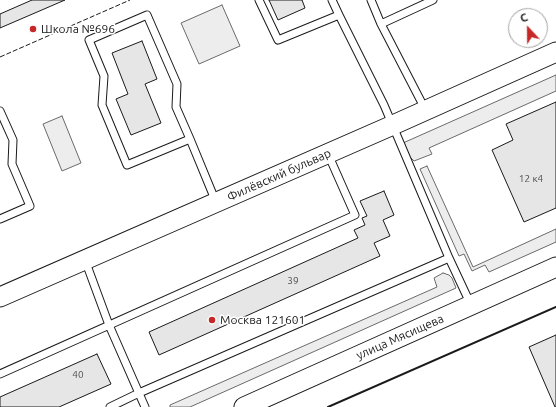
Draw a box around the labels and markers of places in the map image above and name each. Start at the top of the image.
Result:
place label: Школа №696 [41,22,115,36]
marker: Школа №696 [28,24,38,34]
place label: Москва 121601 [220,313,305,327]
marker: Москва 121601 [207,315,217,325]

